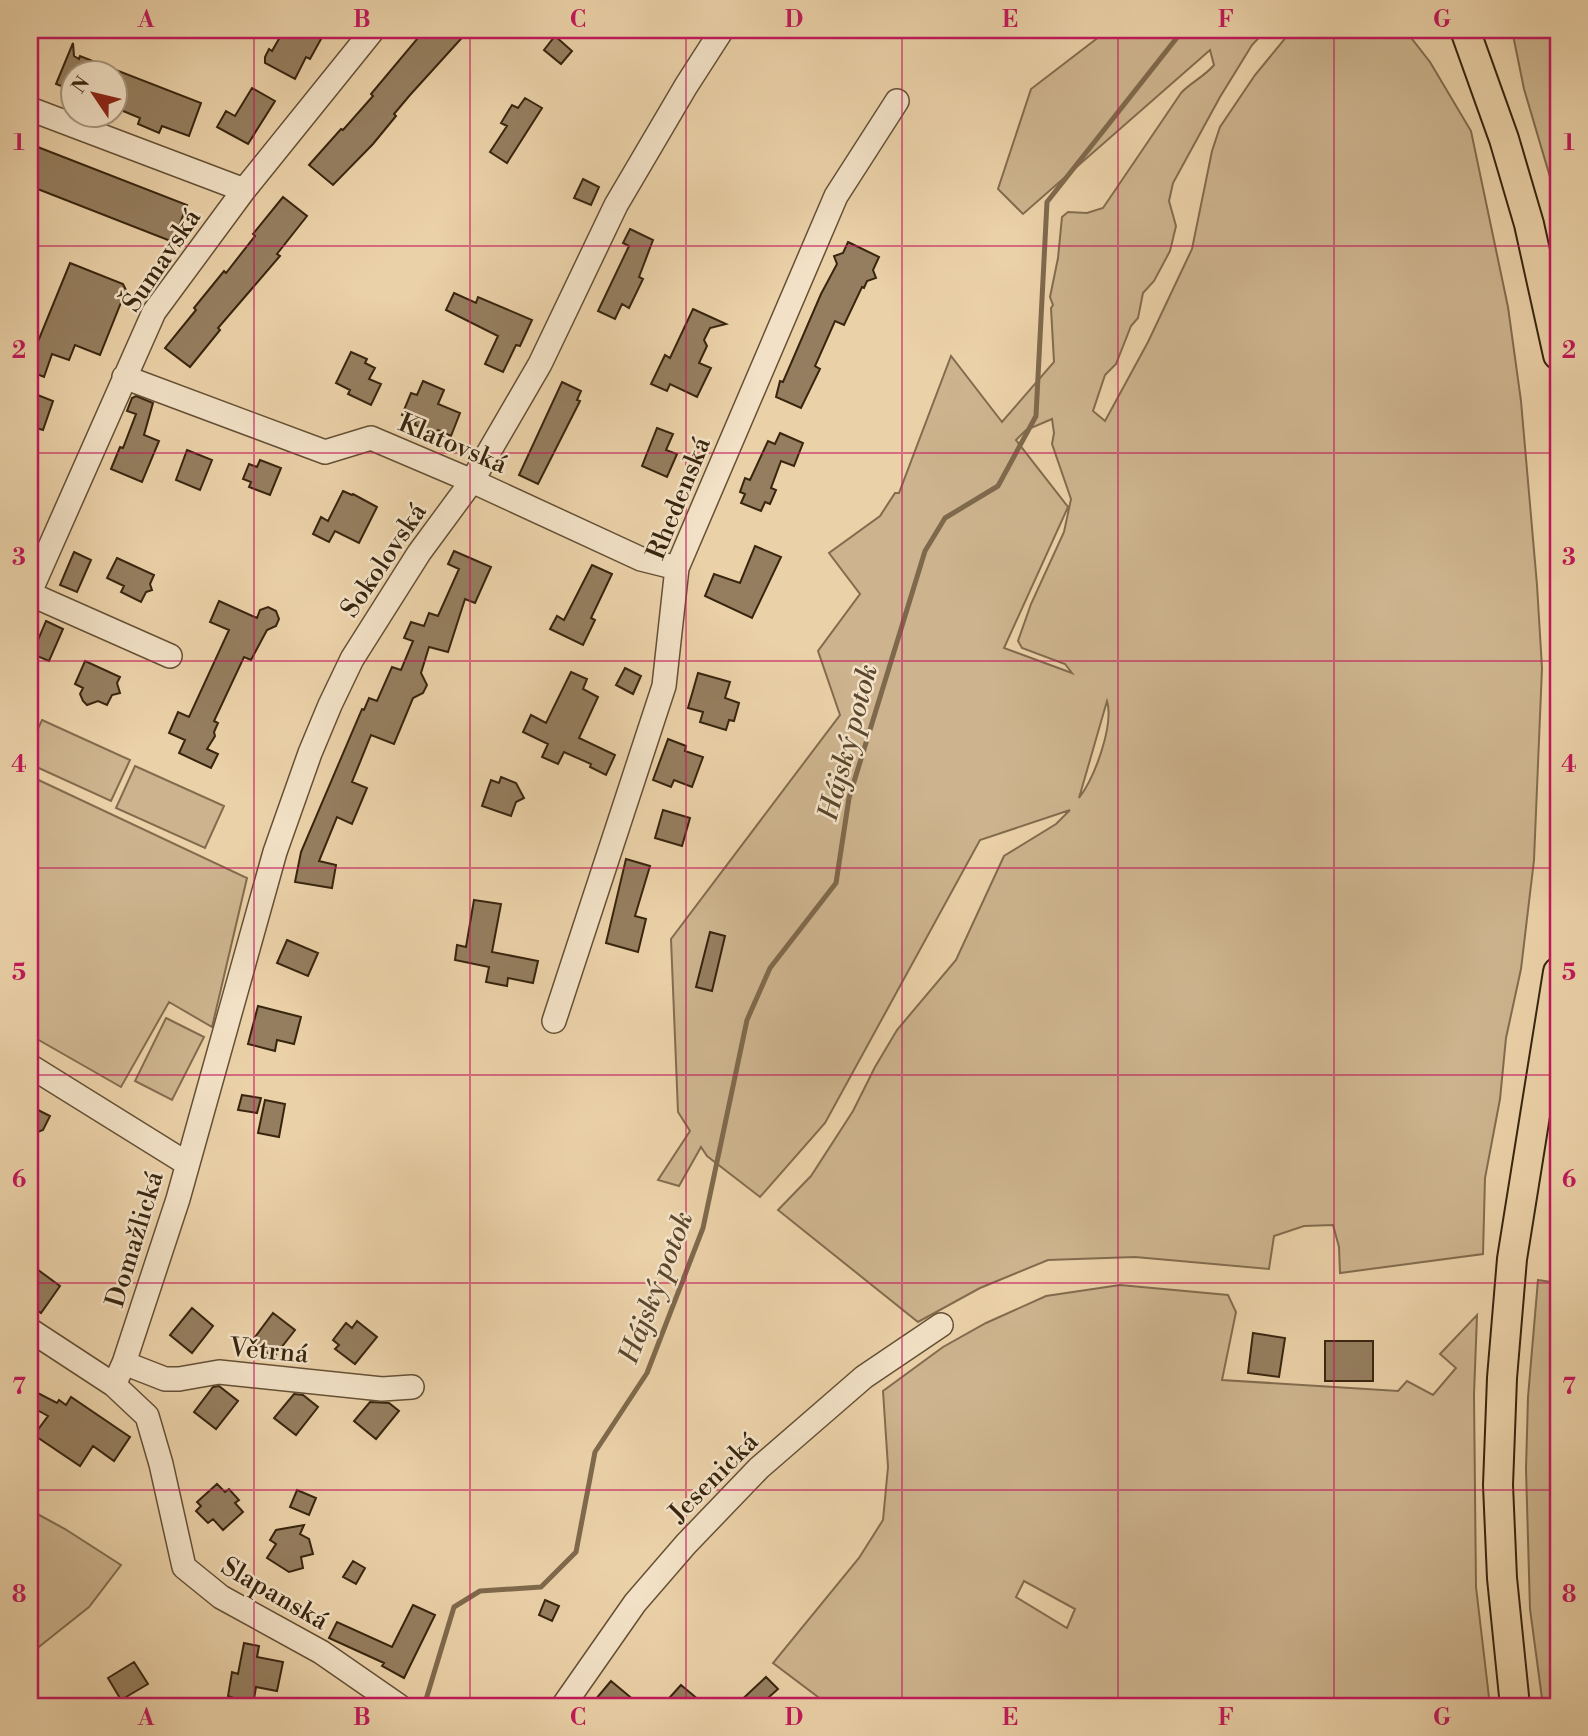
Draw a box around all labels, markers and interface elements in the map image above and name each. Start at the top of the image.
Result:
text: A [137,6,155,34]
text: B [353,6,371,34]
text: C [570,6,586,34]
text: D [785,6,803,34]
text: E [1002,6,1018,34]
text: F [1218,6,1234,34]
text: G [1433,6,1451,34]
north arrow [60,60,130,130]
text: N [67,72,95,98]
text: 1 [13,129,25,157]
text: 1 [1563,129,1575,157]
street label: Šumavská [114,201,208,318]
text: 2 [12,337,26,365]
text: 2 [1562,337,1576,365]
street label: Klatovská [394,407,512,481]
street label: Rhedenská [640,432,718,564]
street label: Sokolovská [334,497,434,624]
text: 3 [12,544,26,572]
text: 3 [1562,544,1576,572]
water label: Hájský potok [811,660,886,825]
text: 4 [11,751,27,779]
text: 4 [1561,751,1577,779]
text: 5 [12,959,26,987]
text: 5 [1562,959,1576,987]
text: 6 [12,1166,26,1194]
text: 6 [1562,1166,1576,1194]
street label: Domažlická [99,1167,171,1311]
water label: Hájský potok [611,1206,701,1370]
street label: Větrná [227,1332,311,1370]
text: 7 [12,1373,26,1401]
text: 7 [1562,1373,1576,1401]
street label: Jesenická [662,1426,766,1530]
street label: Slapanská [215,1550,335,1638]
text: 8 [12,1581,26,1609]
text: 8 [1562,1581,1576,1609]
text: A [137,1704,155,1732]
text: B [353,1704,371,1732]
text: C [570,1704,586,1732]
text: D [785,1704,803,1732]
text: E [1002,1704,1018,1732]
text: F [1218,1704,1234,1732]
text: G [1433,1704,1451,1732]

